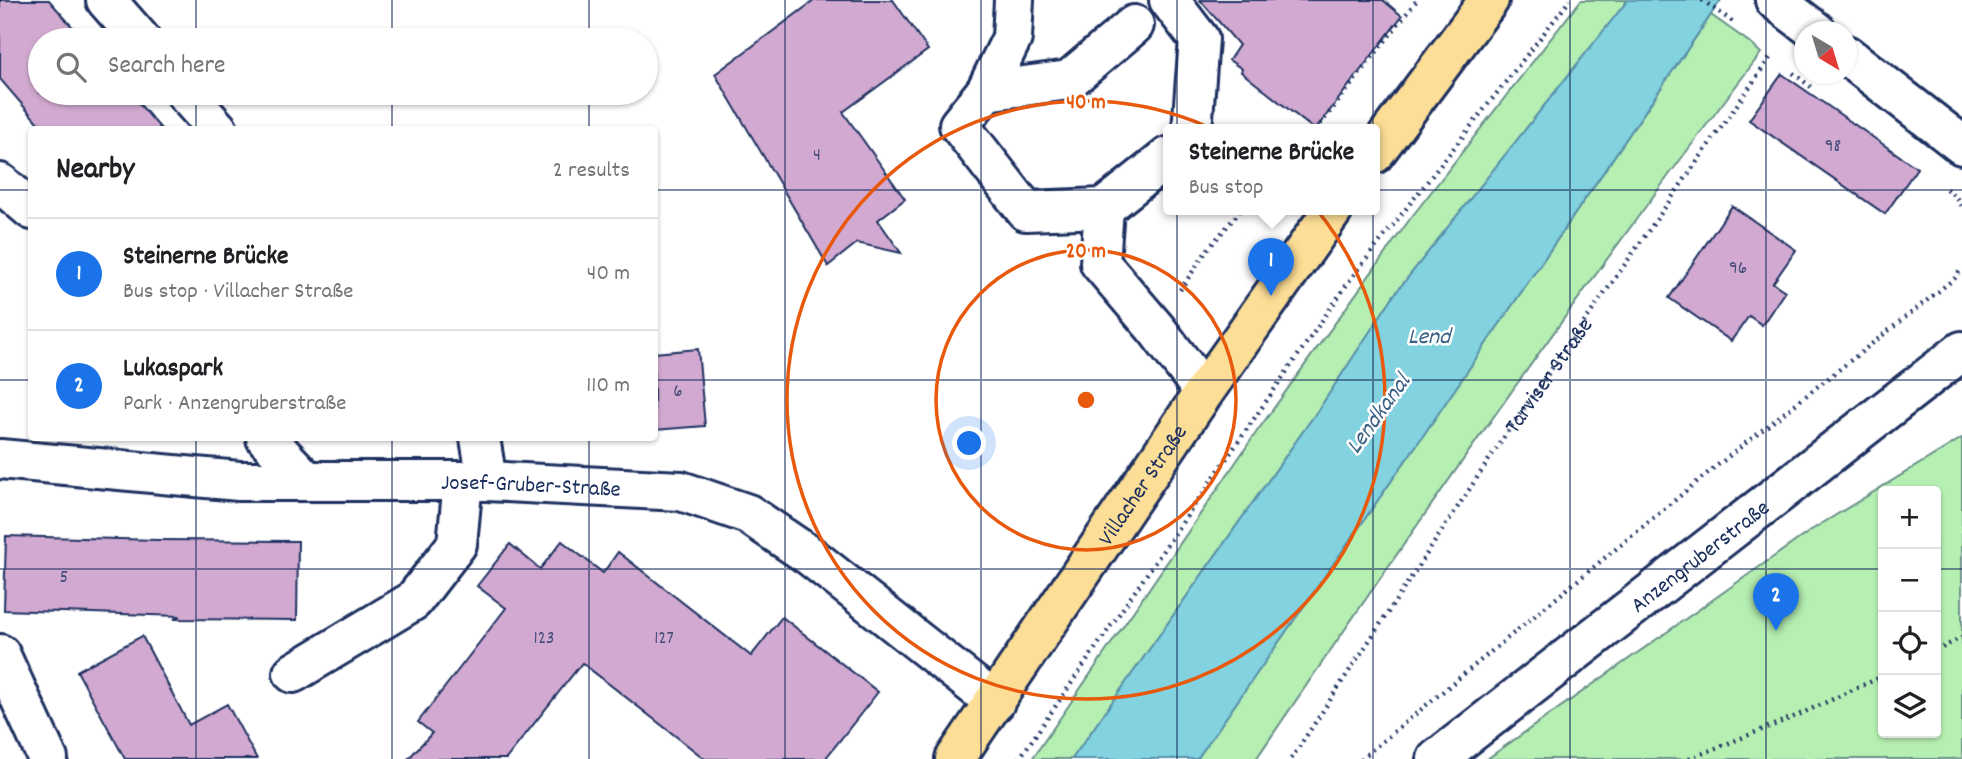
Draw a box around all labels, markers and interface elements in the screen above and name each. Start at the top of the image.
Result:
north arrow [1794,21,1857,84]
search box [28,28,658,105]
icon: search [52,48,90,86]
text: Search here [108,48,226,85]
text: 40 m [1066,89,1106,119]
popup [1163,124,1380,215]
house number: 98 [1825,134,1841,161]
text: Steinerne Brücke [1189,135,1354,172]
house number: 4 [813,143,821,170]
text: Nearby [56,150,134,193]
text: 2 results [553,155,630,188]
text: Bus stop [1189,172,1264,205]
text: 20 m [1066,238,1106,268]
pin: 1 [1248,238,1294,296]
text: Steinerne Brücke [123,239,289,276]
house number: 96 [1729,256,1747,283]
text: 1 [76,258,82,291]
text: 40 m [587,258,630,291]
text: Bus stop · Villacher Straße [123,276,353,309]
street label: Tarviser Straße [1498,312,1603,441]
water label: Lend [1408,321,1453,355]
text: Lukaspark [123,351,223,388]
water label: Lendkanal [1339,366,1422,462]
text: 2 [74,370,84,403]
text: 110 m [586,370,630,403]
house number: 6 [673,379,683,406]
text: Park · Anzengruberstraße [123,388,346,421]
centre of rings [1074,388,1098,412]
street label: Villacher Straße [1091,419,1197,553]
your location [952,426,986,460]
street label: Josef-Gruber-Straße [441,468,622,508]
map controls [1878,486,1941,738]
button: + [1878,486,1941,549]
street label: Anzengruberstraße [1625,493,1778,623]
button: − [1878,549,1941,612]
house number: 5 [60,565,68,592]
pin: 2 [1753,573,1799,631]
button: locate [1878,612,1941,675]
house number: 123 [534,626,554,653]
house number: 127 [654,626,674,653]
button: layers [1878,675,1941,738]

